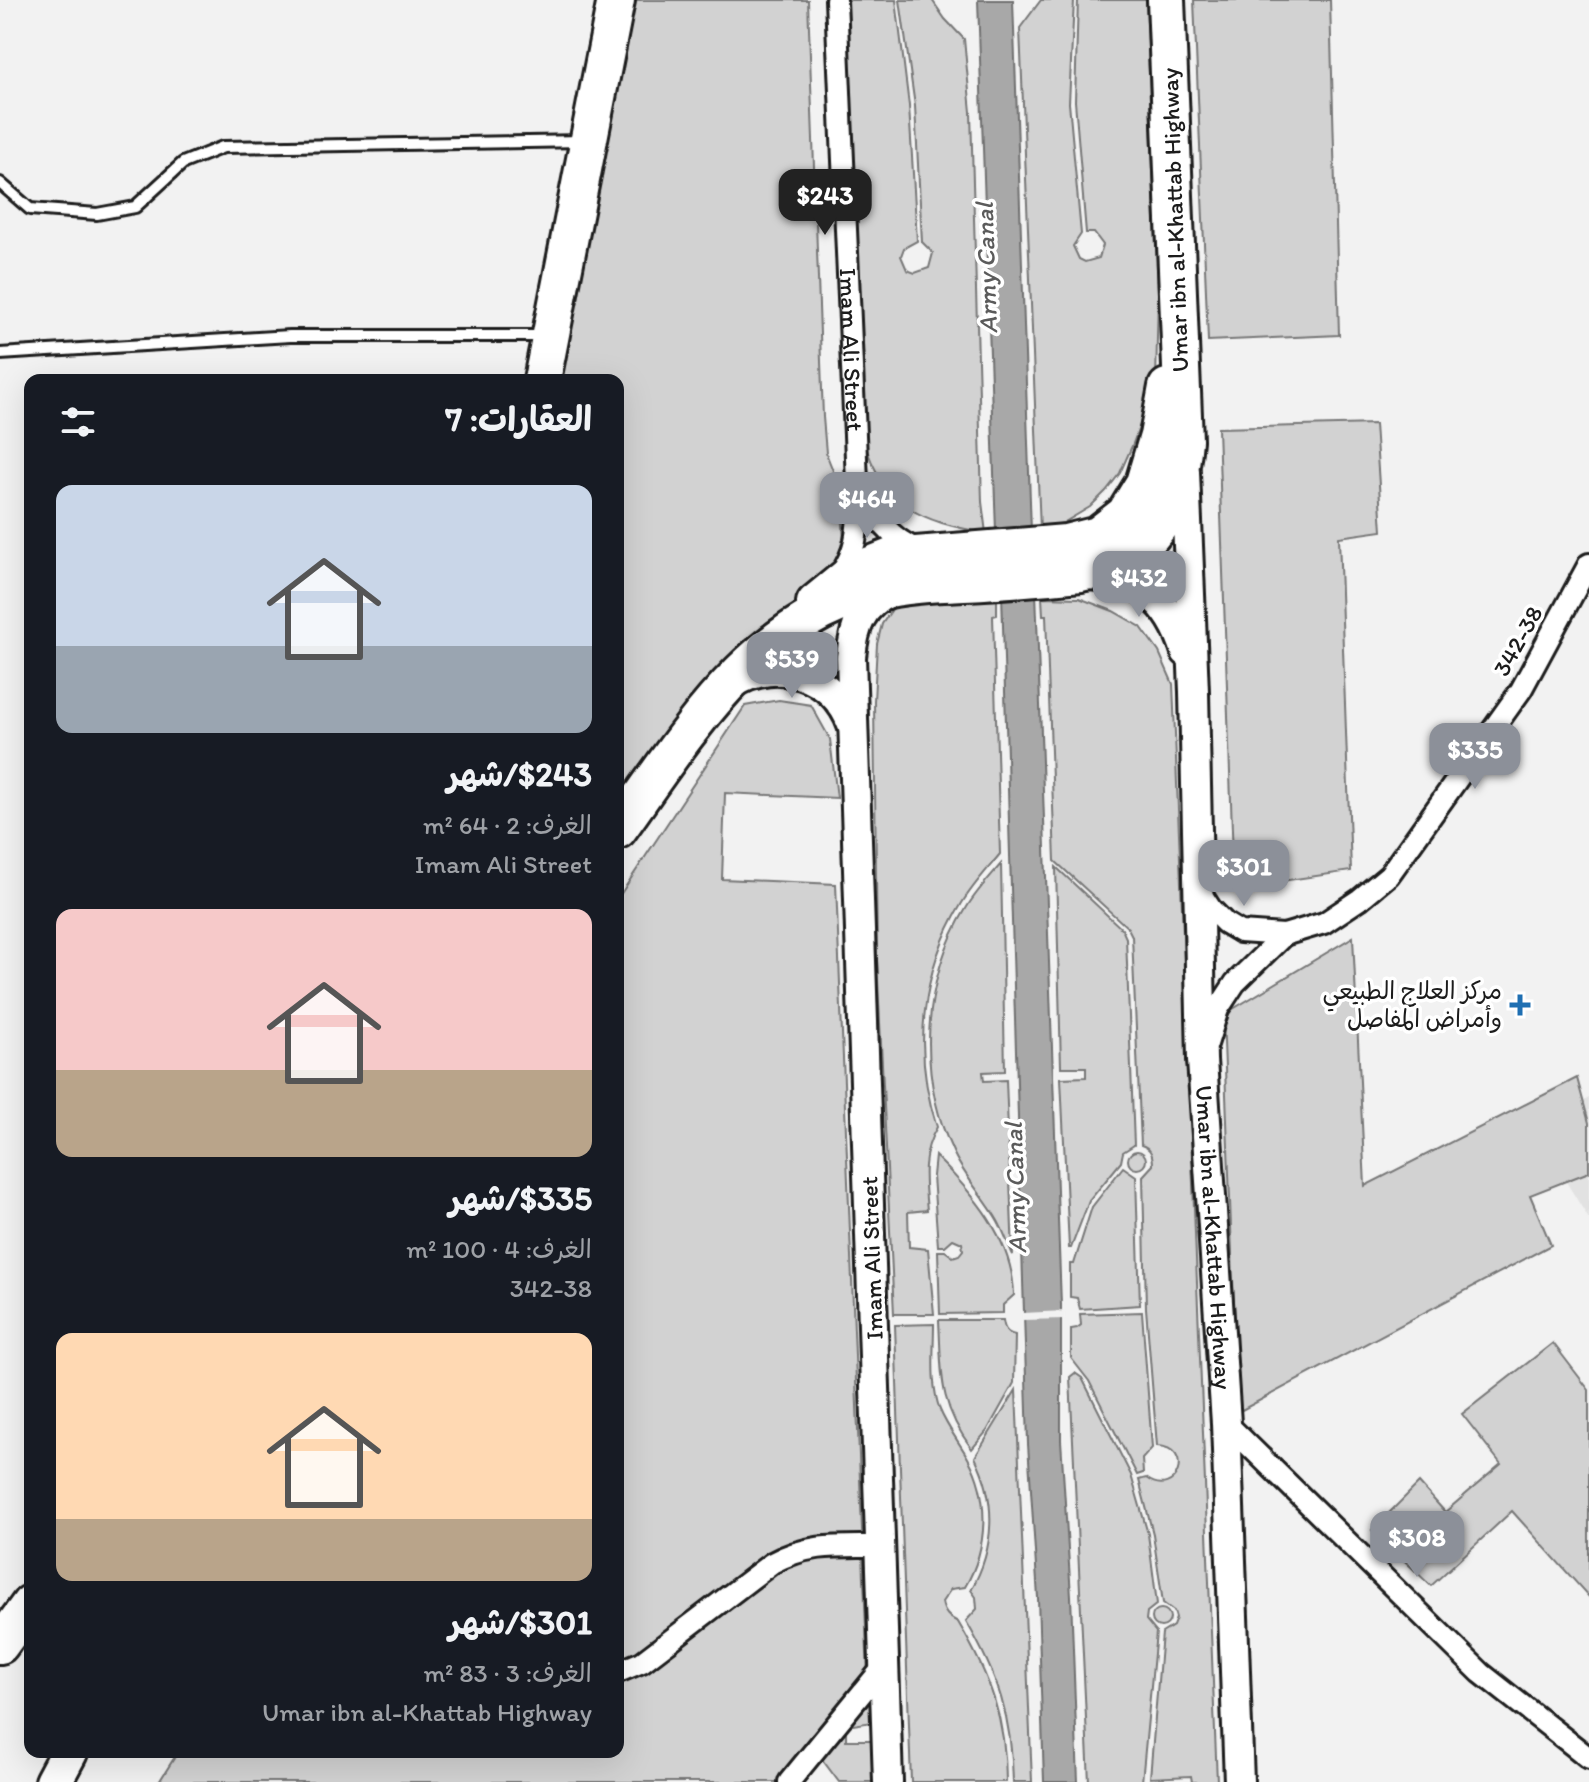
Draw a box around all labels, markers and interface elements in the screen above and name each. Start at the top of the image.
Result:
street label: Umar ibn al-Khattab Highway [1155,67,1194,373]
pin: $243 [778,169,872,237]
text: $243 [797,179,853,211]
water label: Army Canal [968,200,1004,334]
street label: Imam Ali Street [834,267,870,432]
text: العقارات: 7 [445,399,592,440]
icon: filters [56,400,100,444]
pin: $464 [820,472,914,540]
text: $464 [838,482,896,514]
icon: home [252,537,396,681]
pin: $432 [1092,551,1186,619]
text: $432 [1111,561,1167,593]
street label: 342-38 [1486,600,1549,681]
pin: $539 [745,632,839,700]
text: $539 [765,642,819,674]
pin: $335 [1428,723,1522,791]
text: $335 [1447,733,1503,765]
text: $243/شهر [447,754,592,795]
text: الغرف: 2 · 64 m² [423,809,592,841]
pin: $301 [1197,840,1291,908]
text: Imam Ali Street [415,848,592,880]
text: $301 [1216,850,1272,882]
icon: home [252,961,396,1105]
place label: مركز العلاج الطبيعي وأمراض المفاصل [1322,976,1502,1033]
marker: مركز العلاج الطبيعي وأمراض المفاصل [1509,994,1531,1016]
street label: Umar ibn al-Khattab Highway [1190,1084,1239,1390]
water label: Army Canal [997,1120,1033,1254]
street label: Imam Ali Street [854,1176,889,1340]
text: $335/شهر [449,1178,592,1219]
text: الغرف: 4 · 100 m² [406,1233,592,1265]
text: 342-38 [510,1272,592,1304]
icon: home [252,1385,396,1529]
pin: $308 [1370,1511,1464,1579]
text: $308 [1388,1521,1446,1553]
text: $301/شهر [449,1602,592,1643]
text: الغرف: 3 · 83 m² [423,1657,592,1689]
text: Umar ibn al-Khattab Highway [262,1696,592,1728]

